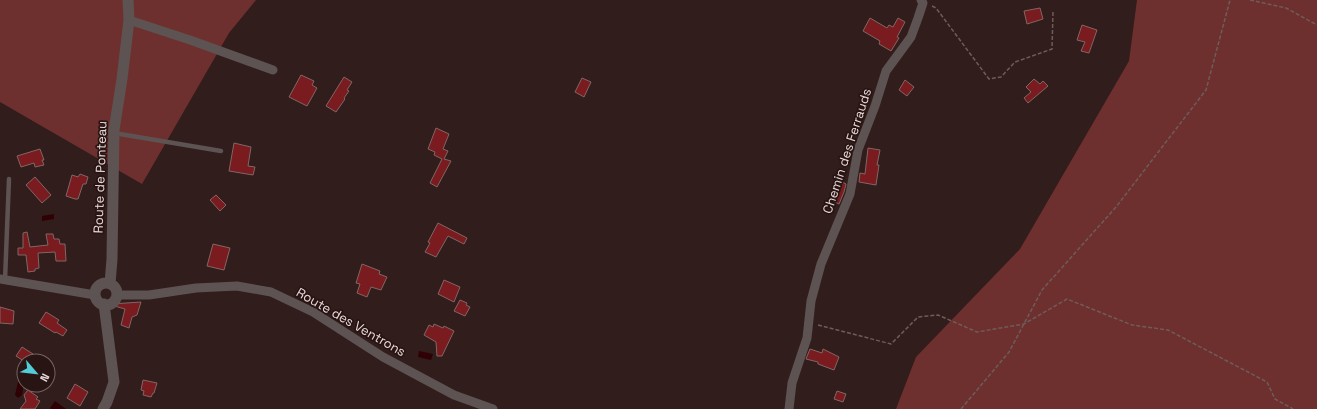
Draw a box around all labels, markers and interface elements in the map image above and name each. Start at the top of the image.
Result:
street label: Chemin des Ferrauds [819,86,875,216]
street label: Route de Ponteau [90,120,110,234]
street label: Route des Ventrons [293,284,409,360]
north arrow [16,353,56,393]
text: N [37,371,53,384]

